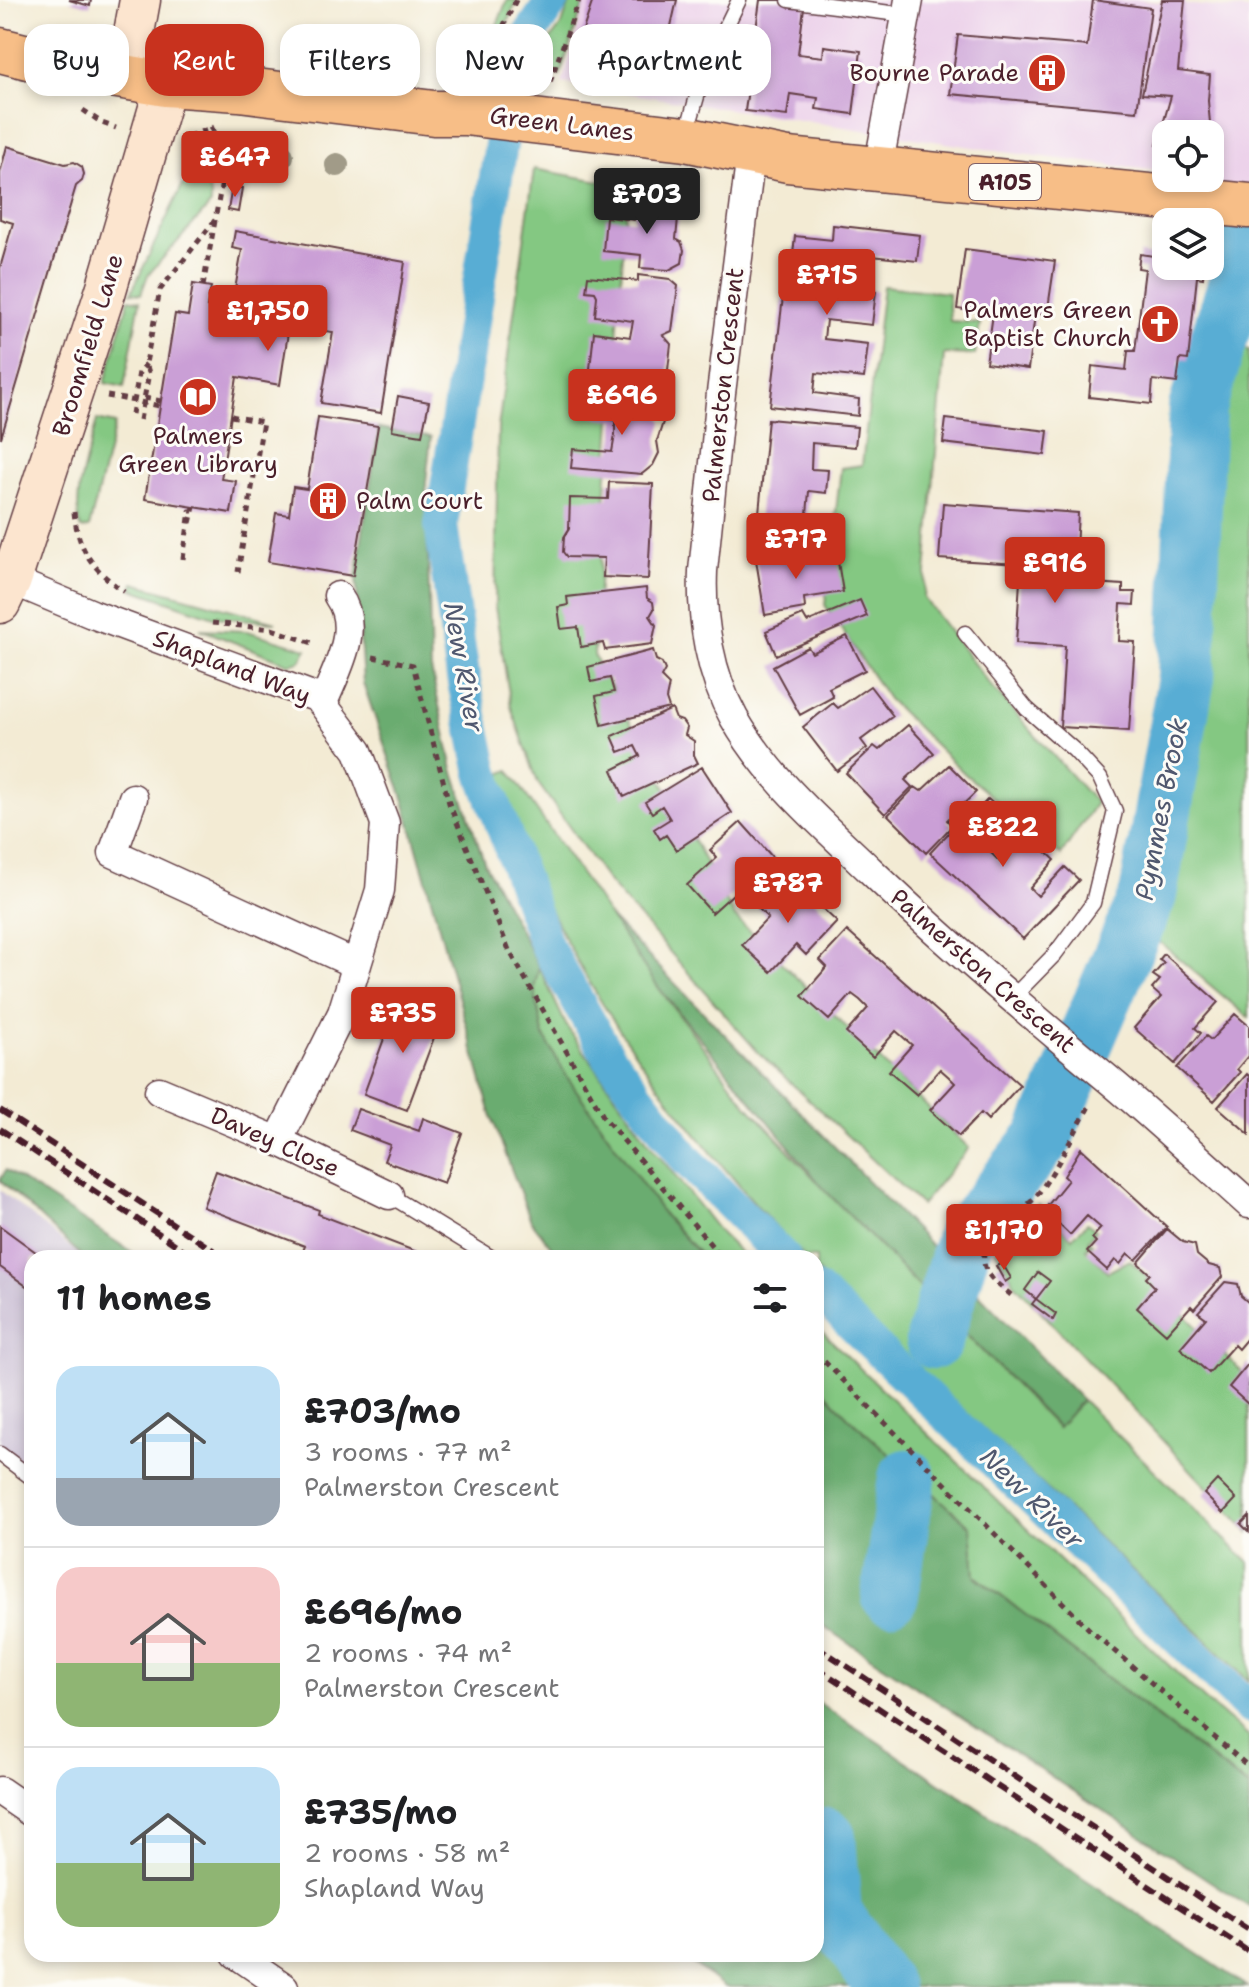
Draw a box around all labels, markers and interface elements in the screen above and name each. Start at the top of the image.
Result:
chip: Buy [24,24,129,96]
chip: Rent [145,24,264,96]
chip: Filters [280,24,420,96]
chip: New [436,24,553,96]
chip: Apartment [569,24,771,96]
building icon: Bourne Parade [1026,52,1068,94]
place label: Bourne Parade [850,57,1019,89]
street label: Green Lanes [488,99,636,149]
map controls [1152,120,1224,280]
button: locate [1152,120,1224,192]
pin: £647 [188,131,282,199]
text: £647 [199,139,271,174]
road number: A105 [969,164,1041,200]
pin: £703 [600,168,694,236]
text: £703 [612,176,682,211]
button: layers [1152,208,1224,280]
pin: £715 [780,249,874,317]
street label: Broomfield Lane [45,250,131,440]
text: £715 [796,257,858,292]
street label: Palmerston Crescent [695,266,751,504]
pin: £1,750 [203,285,333,353]
text: £1,750 [226,293,310,328]
place label: Palmers Green Baptist Church [964,294,1132,354]
church icon: Palmers Green Baptist Church [1139,303,1181,345]
pin: £696 [575,369,669,437]
library icon: Palmers Green Library [177,376,219,418]
text: £696 [586,377,658,412]
place label: Palmers Green Library [118,420,278,480]
building icon: Palm Court [307,480,349,522]
place label: Palm Court [356,485,483,517]
pin: £717 [749,513,843,581]
text: £717 [764,521,828,556]
pin: £916 [1008,537,1102,605]
text: £916 [1023,545,1087,580]
water label: New River [436,599,493,735]
street label: Shapland Way [148,622,316,712]
water label: Pymmes Brook [1126,715,1195,903]
pin: £822 [956,801,1050,869]
text: £822 [967,809,1039,844]
pin: £787 [741,857,835,925]
text: £787 [753,865,823,900]
street label: Palmerston Crescent [883,882,1083,1060]
pin: £735 [356,987,450,1055]
text: £735 [369,995,437,1030]
street label: Davey Close [205,1099,345,1185]
pin: £1,170 [939,1204,1069,1272]
text: £1,170 [964,1212,1044,1247]
text: 11 homes [56,1275,212,1321]
icon: filters [748,1276,792,1320]
text: £703/mo [304,1388,461,1434]
icon: home [120,1398,216,1494]
text: 3 rooms · 77 m² [304,1434,512,1469]
water label: New River [973,1439,1092,1556]
text: Palmerston Crescent [304,1469,560,1504]
text: £696/mo [304,1589,463,1635]
icon: home [120,1599,216,1695]
text: 2 rooms · 74 m² [304,1635,512,1670]
text: Palmerston Crescent [304,1670,560,1705]
text: £735/mo [304,1789,458,1835]
icon: home [120,1799,216,1895]
text: 2 rooms · 58 m² [304,1835,510,1870]
text: Shapland Way [304,1870,485,1905]

